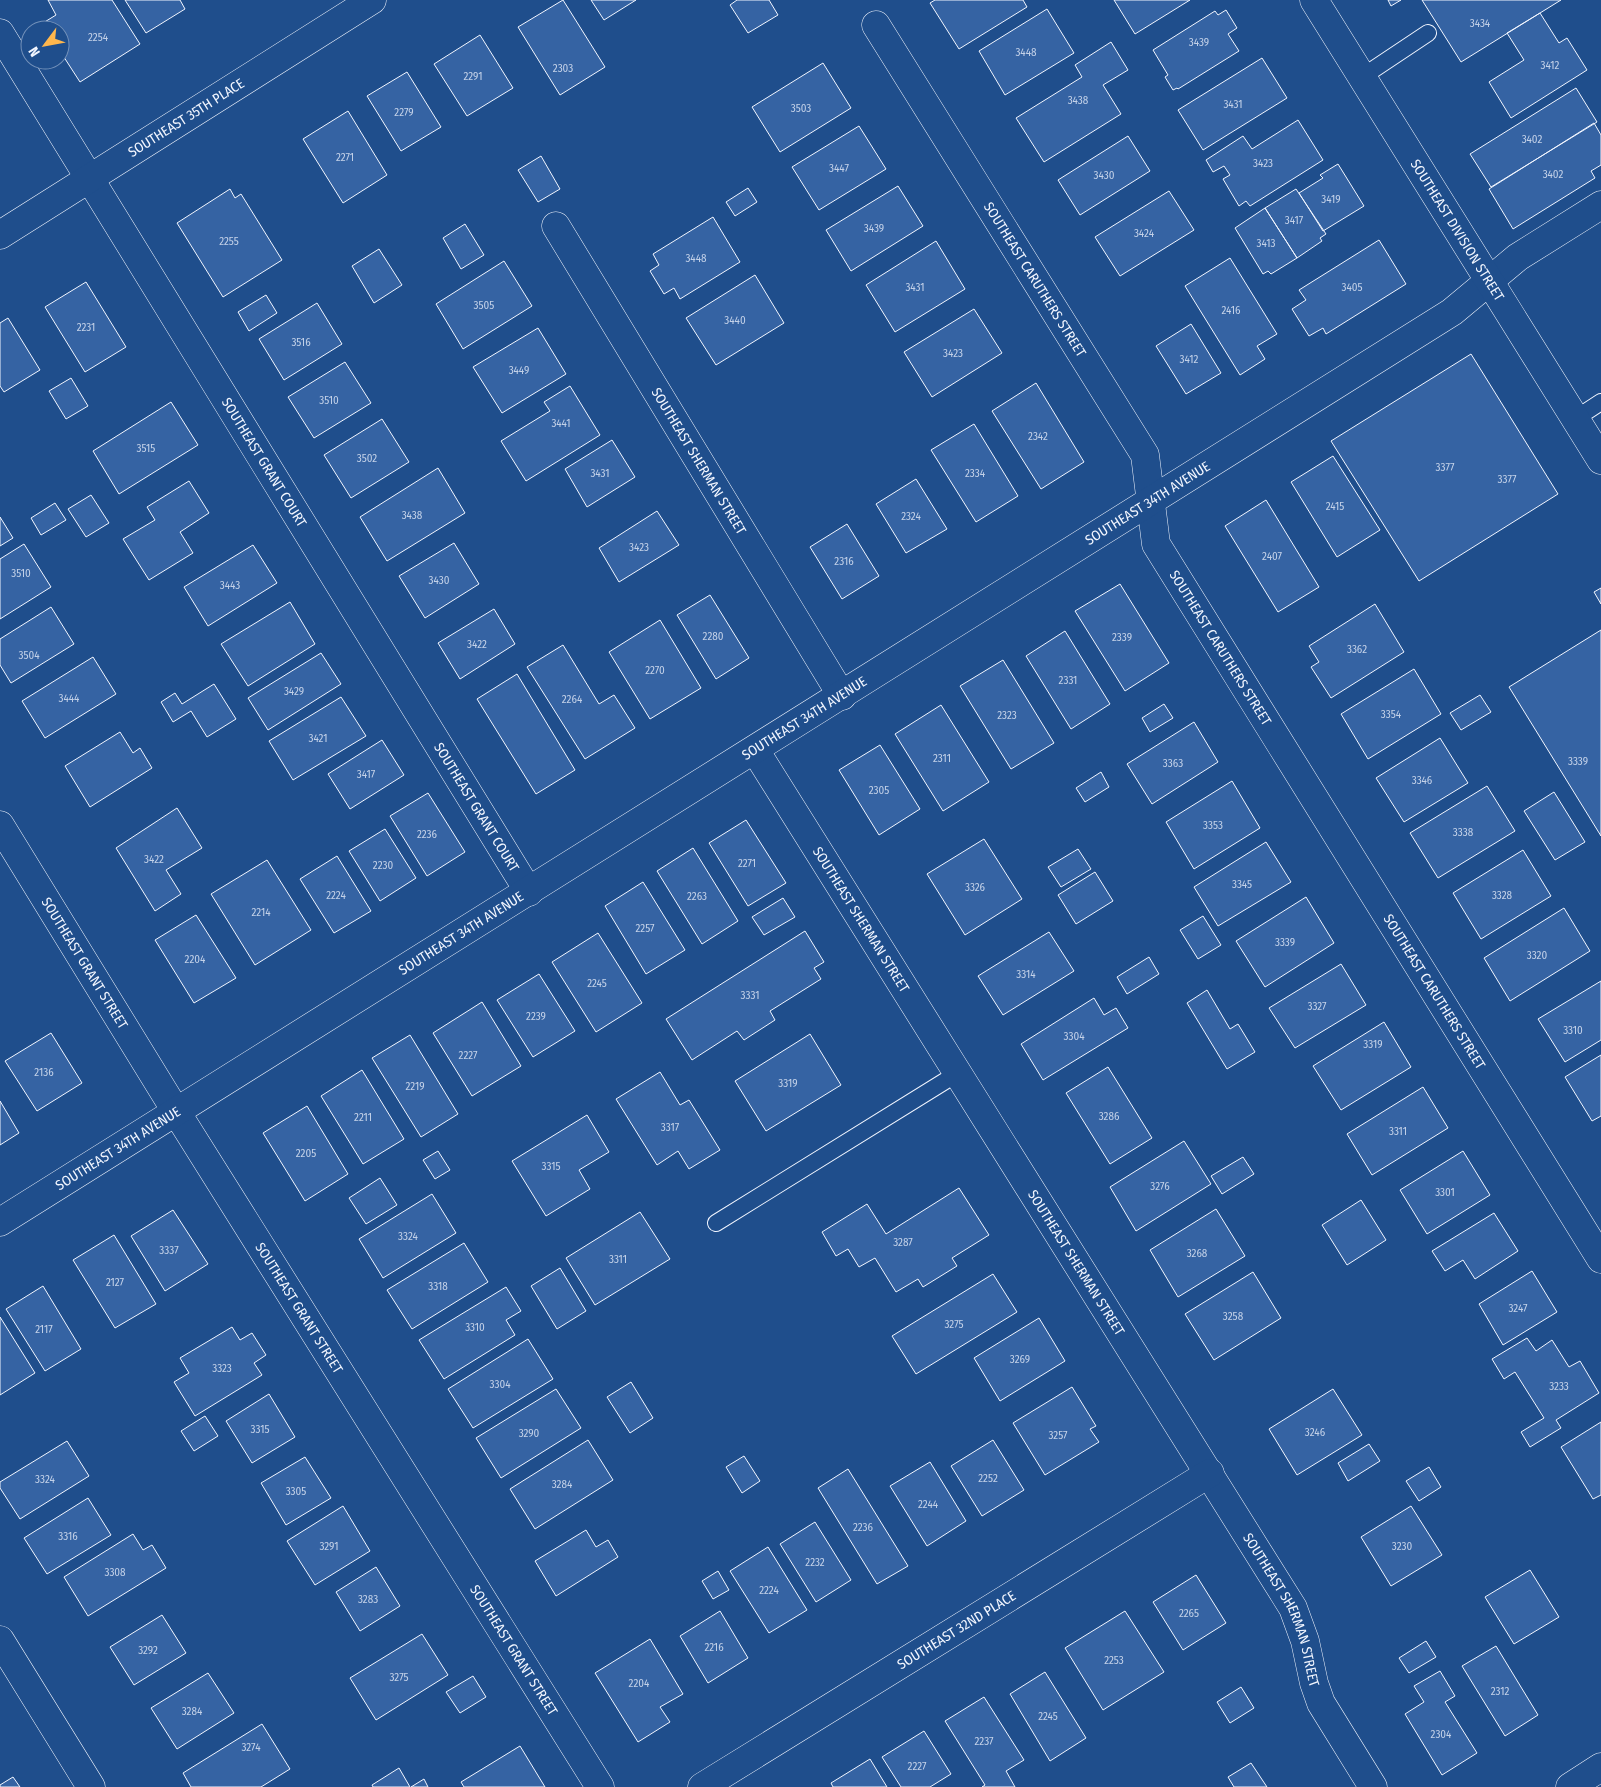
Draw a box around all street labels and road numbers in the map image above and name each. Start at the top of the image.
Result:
street label: SOUTHEAST 35TH PLACE [125,75,248,161]
street label: SOUTHEAST DIVISION STREET [1407,156,1508,305]
street label: SOUTHEAST CARUTHERS STREET [980,199,1090,361]
street label: SOUTHEAST SHERMAN STREET [647,385,750,538]
street label: SOUTHEAST GRANT COURT [218,395,310,530]
street label: SOUTHEAST 34TH AVENUE [1082,458,1213,549]
street label: SOUTHEAST CARUTHERS STREET [1165,567,1275,729]
street label: SOUTHEAST 34TH AVENUE [739,673,870,764]
street label: SOUTHEAST GRANT COURT [430,740,523,875]
street label: SOUTHEAST SHERMAN STREET [809,844,913,996]
street label: SOUTHEAST 34TH AVENUE [396,888,527,979]
street label: SOUTHEAST GRANT STREET [38,894,131,1033]
street label: SOUTHEAST CARUTHERS STREET [1379,911,1489,1073]
street label: SOUTHEAST 34TH AVENUE [52,1103,184,1194]
street label: SOUTHEAST SHERMAN STREET [1024,1187,1128,1339]
street label: SOUTHEAST GRANT STREET [251,1240,346,1377]
street label: SOUTHEAST SHERMAN STREET [1239,1530,1323,1690]
street label: SOUTHEAST GRANT STREET [466,1582,561,1719]
street label: SOUTHEAST 32ND PLACE [894,1587,1019,1673]

